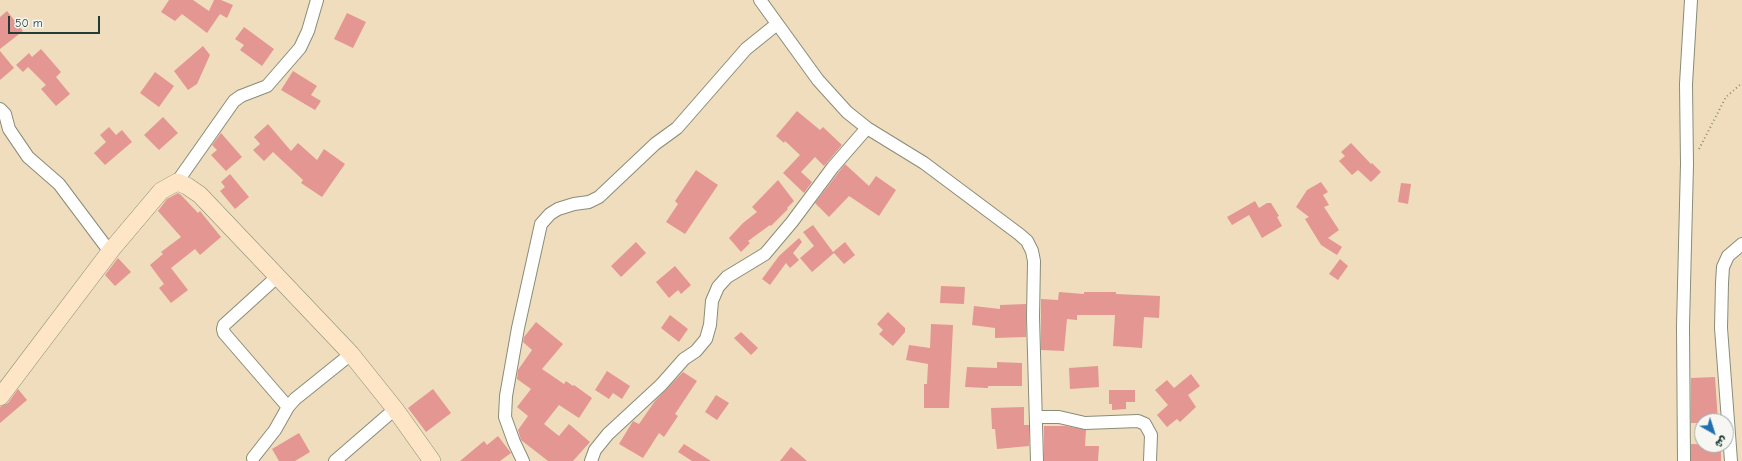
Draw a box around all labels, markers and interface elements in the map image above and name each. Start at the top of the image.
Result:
scale bar [10,8,102,34]
text: 50 m [15,16,43,30]
north arrow [1694,413,1734,453]
text: ش [1712,433,1730,451]

